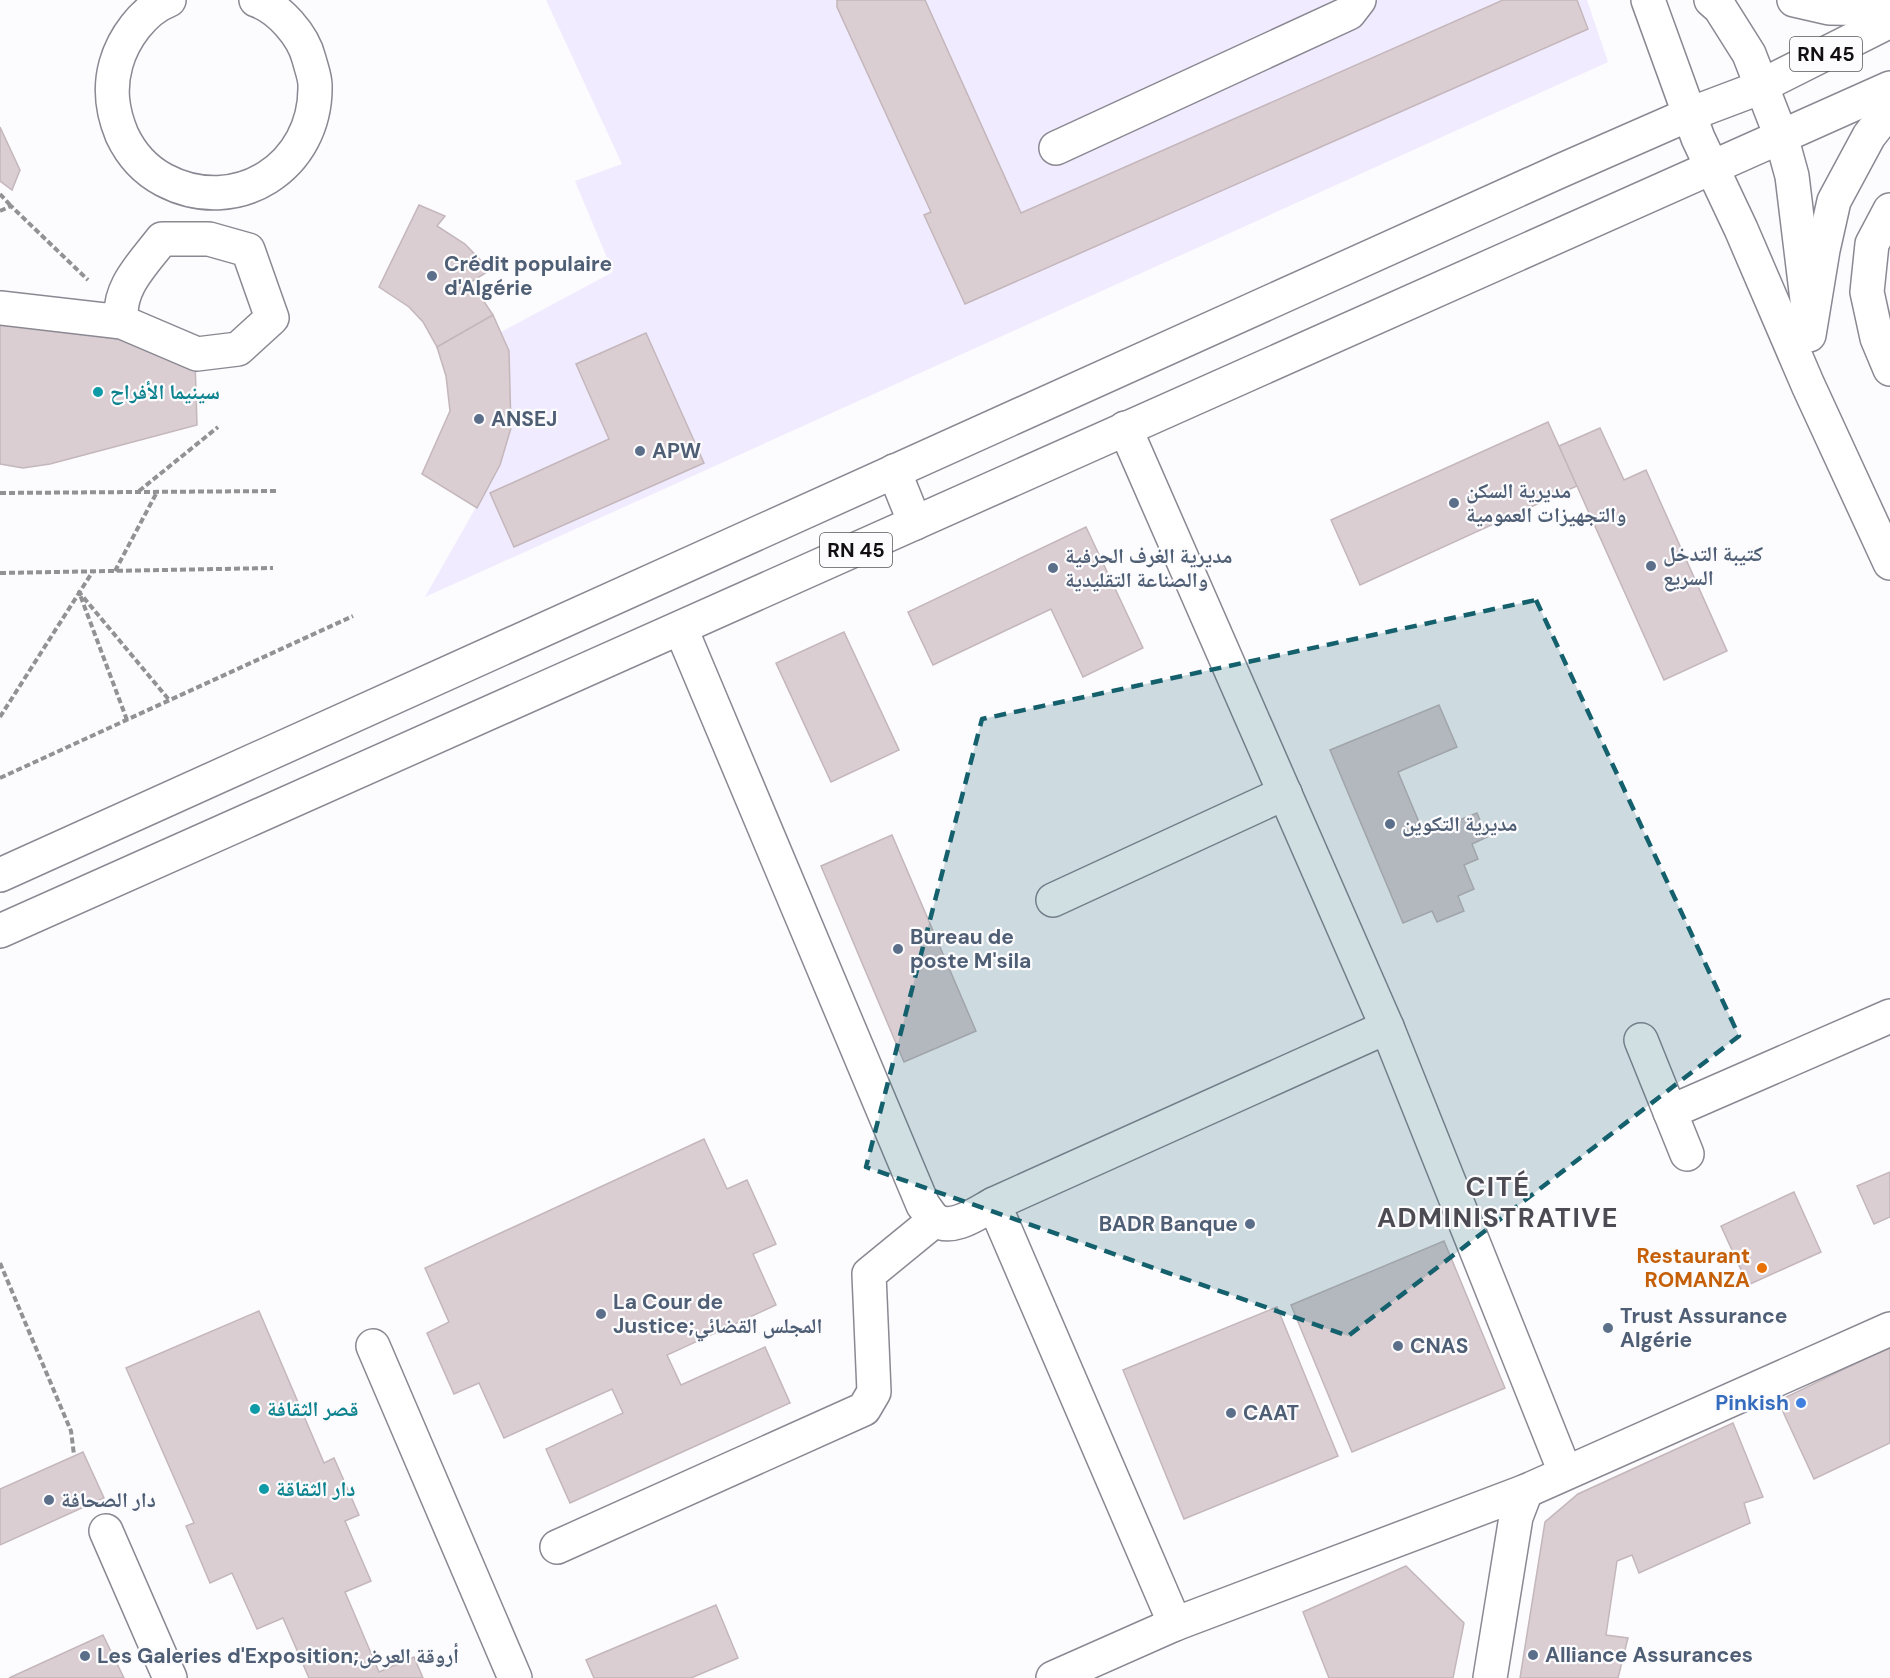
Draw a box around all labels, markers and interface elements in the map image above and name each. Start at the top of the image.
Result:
road number: RN 45 [1790,37,1862,71]
place label: Crédit populaire d'Algérie [444,250,612,302]
marker: Crédit populaire d'Algérie [425,269,439,283]
place label: سينيما الأفراح [110,378,220,406]
marker: سينيما الأفراح [91,385,105,399]
place label: ANSEJ [491,405,558,433]
marker: ANSEJ [472,412,486,426]
place label: APW [652,437,701,465]
marker: APW [633,444,647,458]
place label: مديرية السكن والتجهيزات العمومية [1466,477,1626,529]
marker: مديرية السكن والتجهيزات العمومية [1447,496,1461,510]
road number: RN 45 [820,533,892,567]
place label: كتيبة التدخل السريع [1663,540,1763,592]
place label: مديرية الغرف الحرفية والصناعة التقليدية [1065,542,1232,594]
marker: كتيبة التدخل السريع [1644,559,1658,573]
marker: مديرية الغرف الحرفية والصناعة التقليدية [1046,561,1060,575]
place label: مديرية التكوين [1402,810,1517,838]
marker: مديرية التكوين [1383,817,1397,831]
place label: Bureau de poste M'sila [910,923,1031,975]
marker: Bureau de poste M'sila [891,942,905,956]
district label: CITÉ ADMINISTRATIVE [1377,1169,1619,1235]
place label: BADR Banque [1099,1210,1238,1238]
marker: BADR Banque [1243,1217,1257,1231]
place label: Restaurant ROMANZA [1637,1242,1750,1294]
marker: Restaurant ROMANZA [1755,1261,1769,1275]
place label: La Cour de Justice;المجلس القضائي [613,1288,822,1342]
place label: Trust Assurance Algérie [1620,1302,1787,1354]
marker: La Cour de Justice;المجلس القضائي [594,1307,608,1321]
marker: Trust Assurance Algérie [1601,1321,1615,1335]
place label: CNAS [1410,1332,1468,1360]
marker: CNAS [1391,1339,1405,1353]
place label: Pinkish [1715,1389,1789,1417]
place label: قصر الثقافة [267,1395,359,1423]
marker: Pinkish [1794,1396,1808,1410]
place label: CAAT [1243,1399,1299,1427]
marker: قصر الثقافة [248,1402,262,1416]
marker: CAAT [1224,1406,1238,1420]
place label: دار الثقاقة [276,1475,356,1503]
marker: دار الثقاقة [257,1482,271,1496]
place label: دار الصحافة [61,1486,156,1514]
marker: دار الصحافة [42,1493,56,1507]
place label: Alliance Assurances [1545,1641,1753,1669]
place label: Les Galeries d'Exposition;أروقة العرض [97,1642,459,1670]
marker: Alliance Assurances [1526,1648,1540,1662]
marker: Les Galeries d'Exposition;أروقة العرض [78,1649,92,1663]

